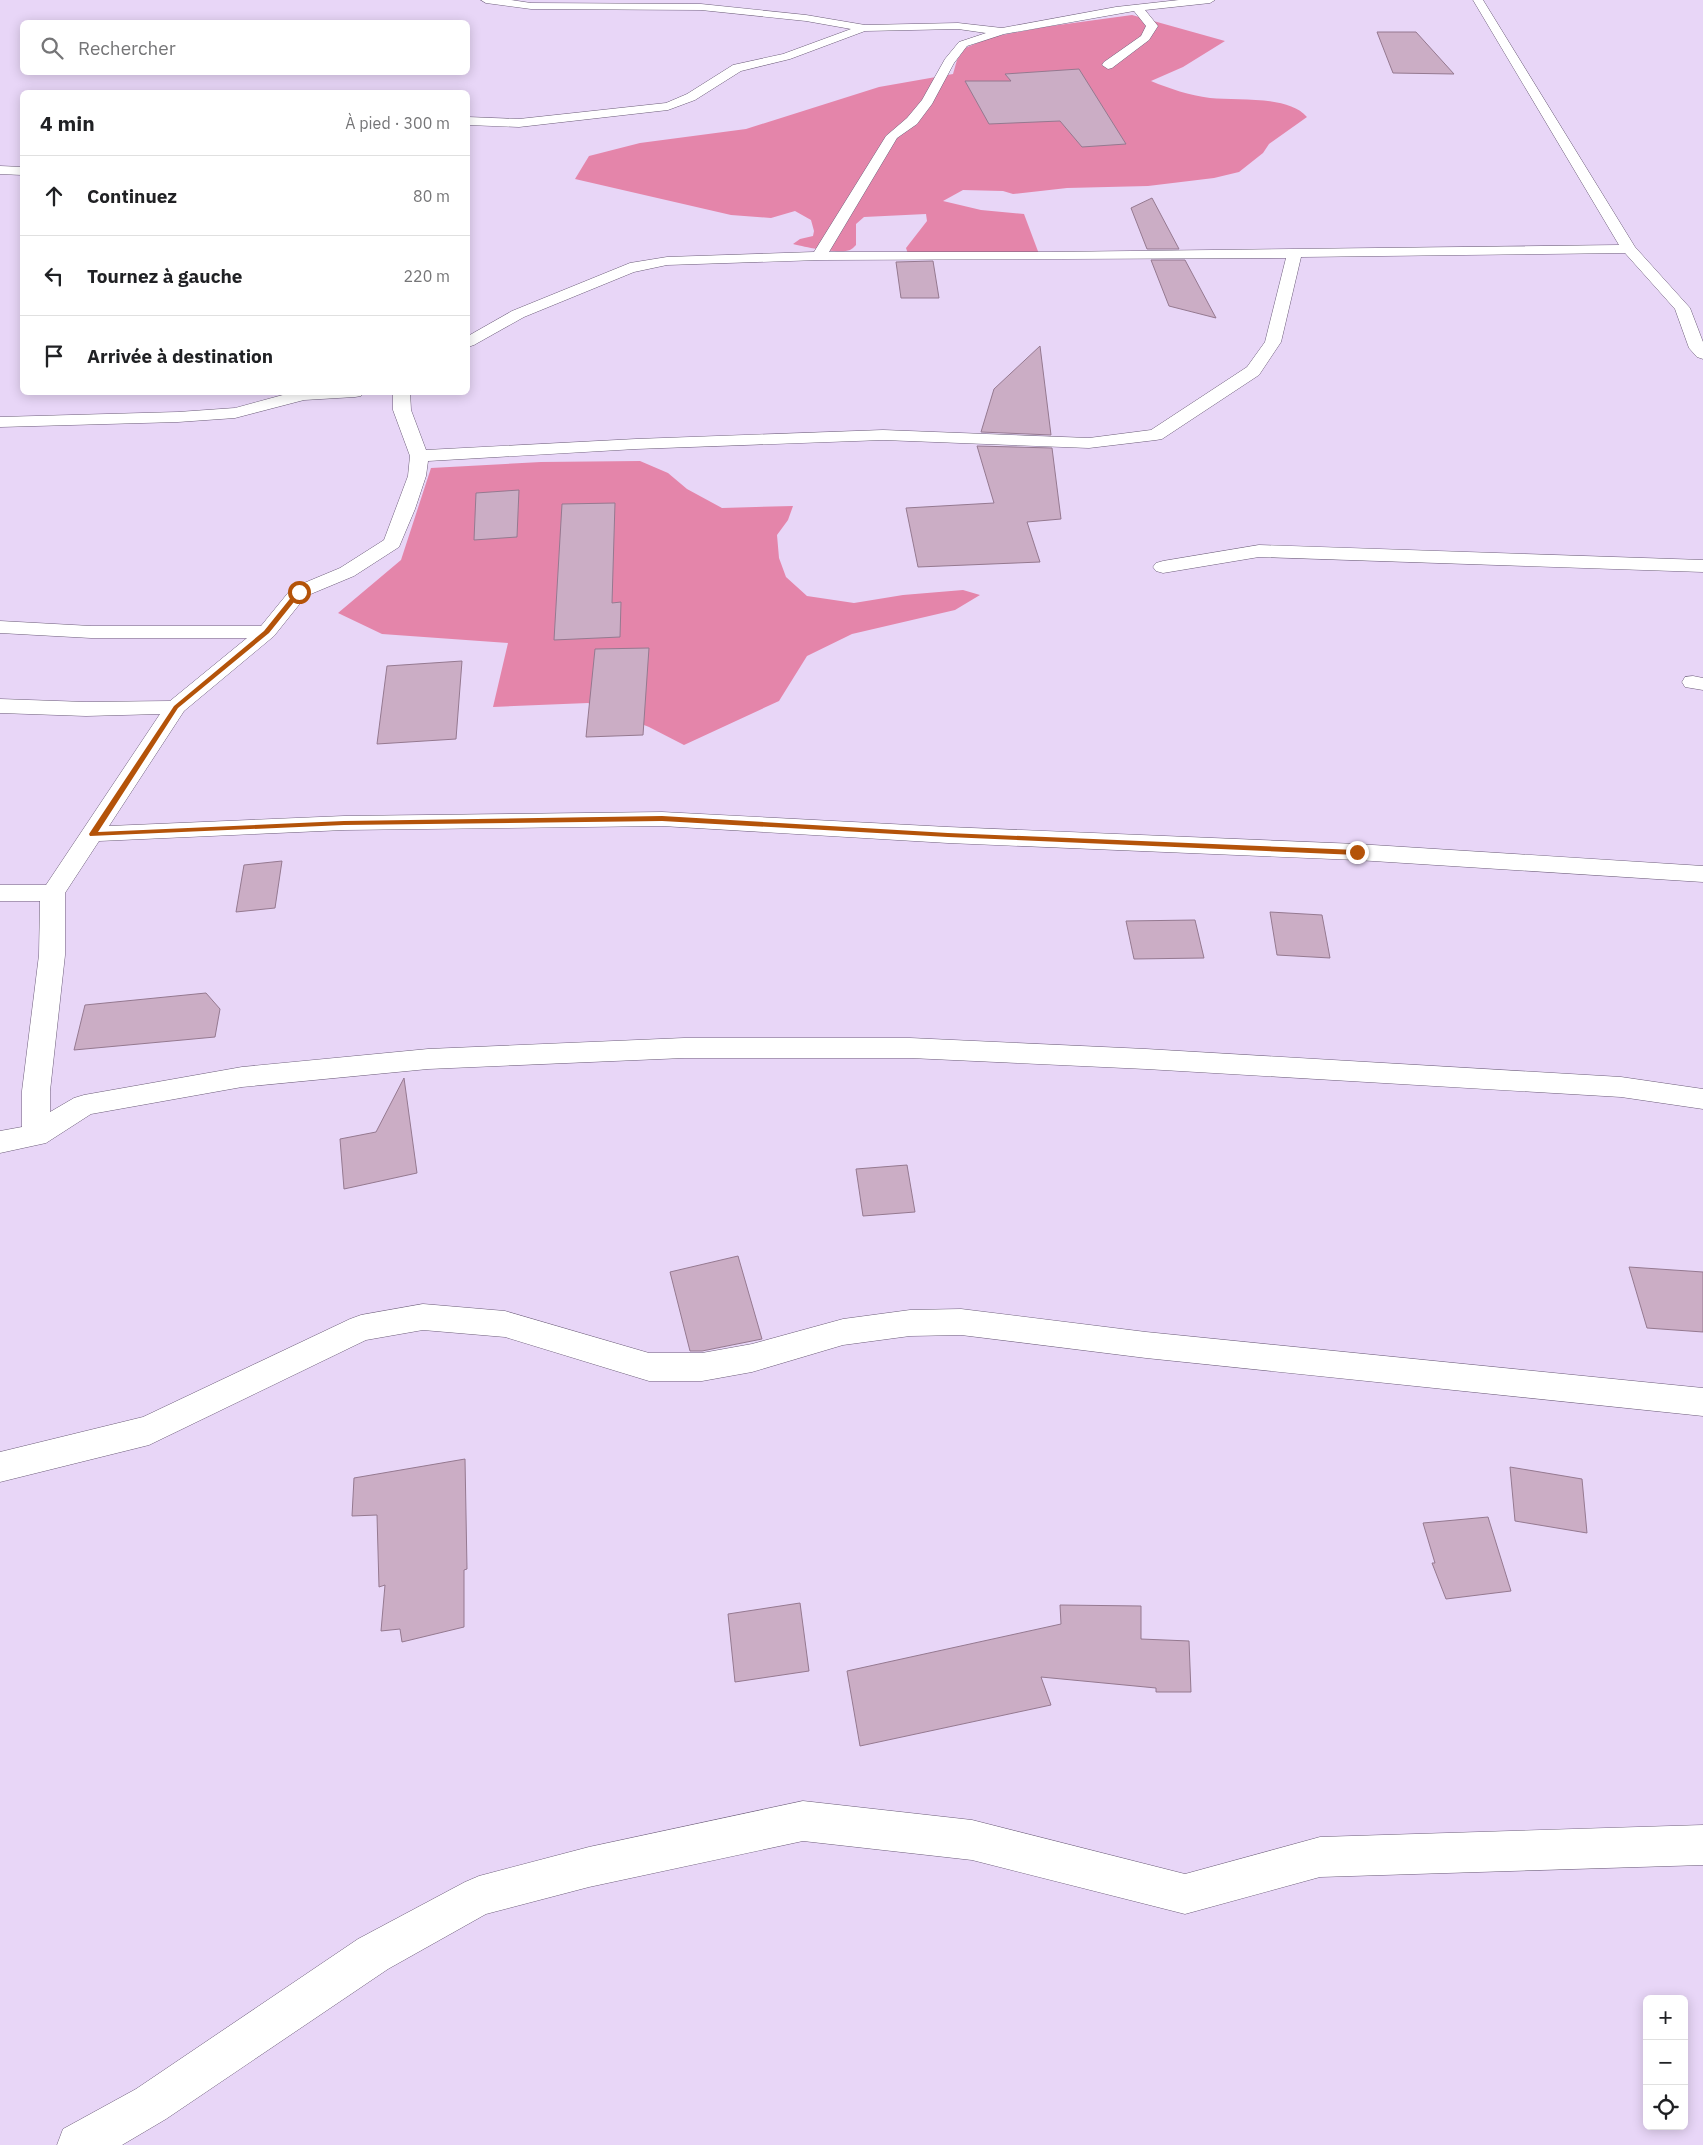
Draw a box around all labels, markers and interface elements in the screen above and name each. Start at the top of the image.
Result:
search box [20,20,470,75]
icon: search [38,34,66,62]
text: Rechercher [78,36,176,60]
text: 4 min [40,109,95,137]
text: À pied · 300 m [345,113,450,133]
icon: ahead [40,182,68,210]
text: Continuez [87,184,177,208]
text: 80 m [413,186,450,206]
icon: left [40,262,68,290]
text: Tournez à gauche [87,264,243,288]
text: 220 m [403,266,450,286]
icon: arrive [40,342,68,370]
text: Arrivée à destination [87,344,273,368]
route start [288,581,311,604]
route end [1346,841,1369,864]
map controls [1643,1995,1688,2130]
button: + [1643,1995,1688,2040]
button: − [1643,2040,1688,2085]
button: locate [1643,2085,1688,2130]

